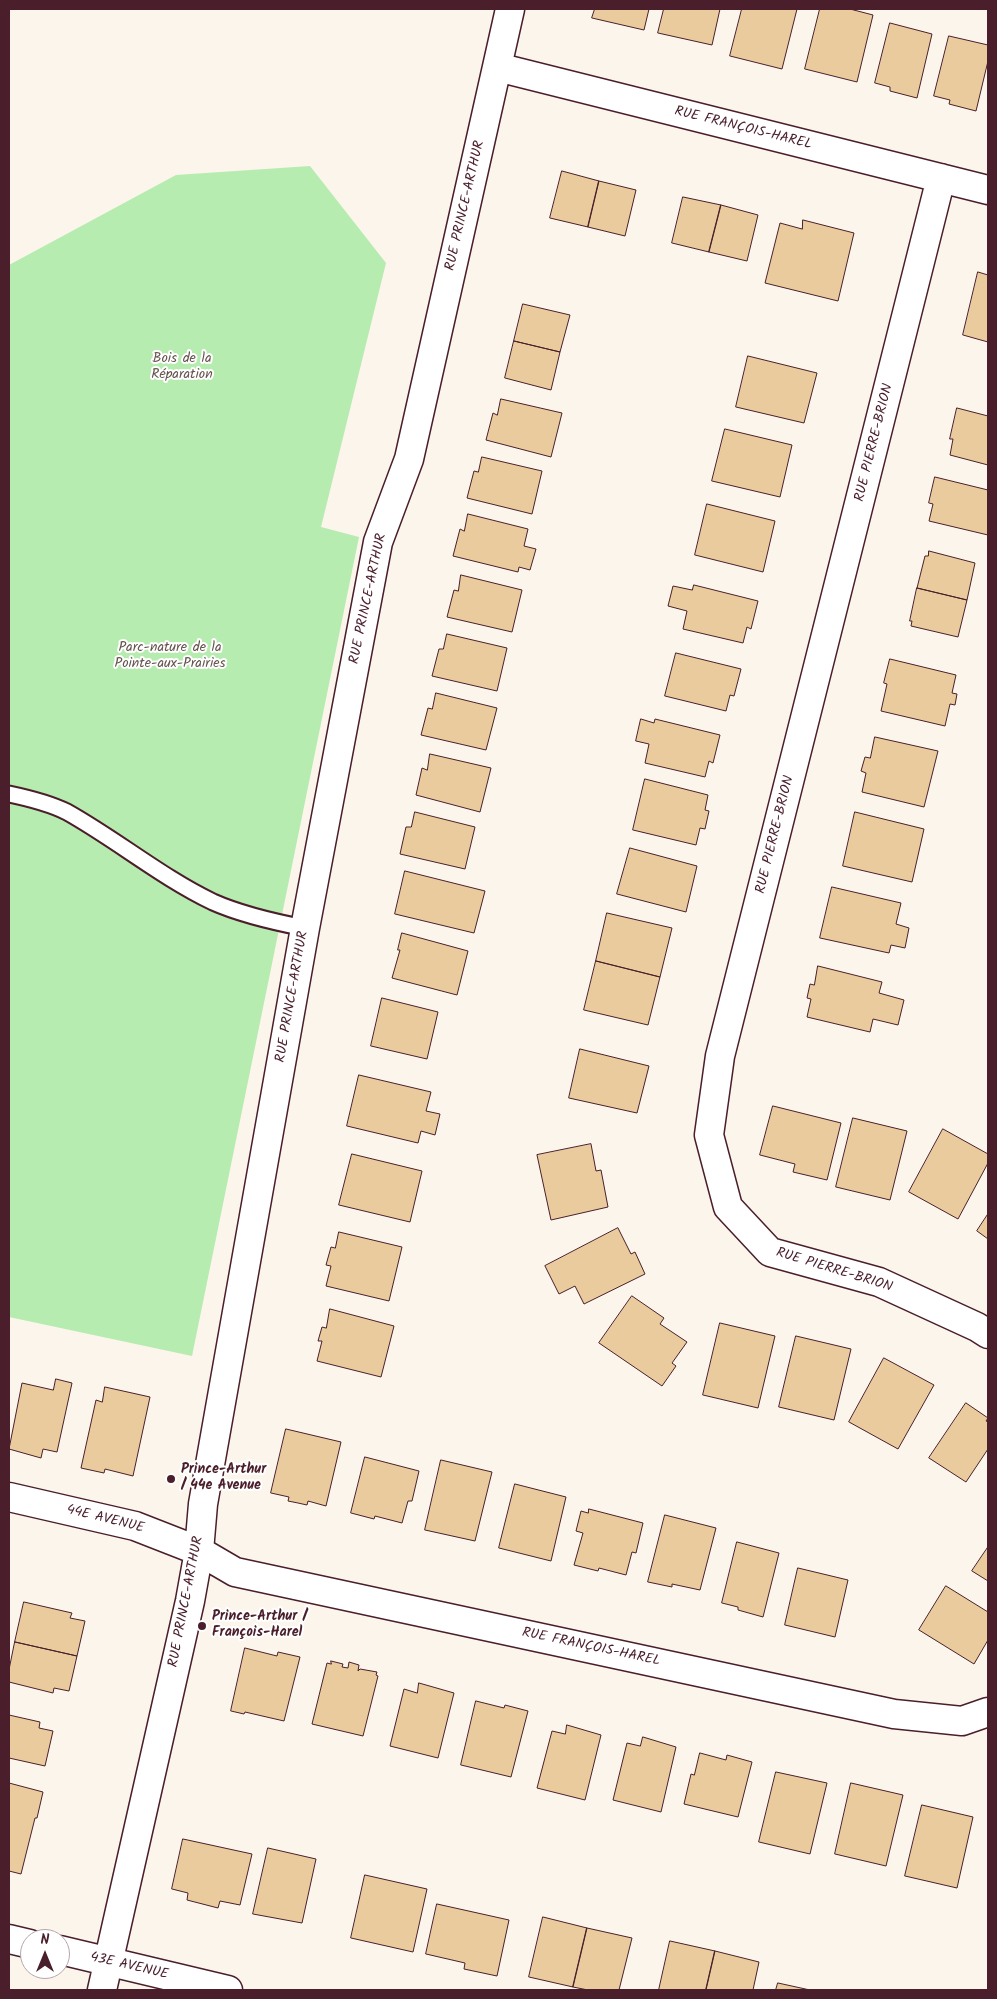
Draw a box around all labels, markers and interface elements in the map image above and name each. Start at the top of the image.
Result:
street label: RUE FRANÇOIS-HAREL [673,104,813,154]
street label: RUE PRINCE-ARTHUR [443,139,489,273]
park label: Bois de la Réparation [151,352,213,384]
street label: RUE PIERRE-BRION [852,382,898,504]
street label: RUE PRINCE-ARTHUR [347,532,391,666]
park label: Parc-nature de la Pointe-aux-Prairies [115,641,225,674]
street label: RUE PIERRE-BRION [753,774,799,896]
street label: RUE PRINCE-ARTHUR [273,930,313,1064]
street label: RUE PIERRE-BRION [774,1245,894,1297]
place label: Prince-Arthur / 44e Avenue [181,1463,266,1495]
marker: Prince-Arthur / 44e Avenue [165,1473,177,1485]
street label: 44E AVENUE [64,1502,146,1538]
street label: RUE PRINCE-ARTHUR [166,1535,208,1669]
place label: Prince-Arthur / François-Harel [212,1610,307,1642]
marker: Prince-Arthur / François-Harel [196,1620,208,1632]
street label: RUE FRANÇOIS-HAREL [520,1625,662,1671]
north arrow [20,1929,70,1979]
text: N [41,1929,49,1951]
street label: 43E AVENUE [88,1950,170,1984]

